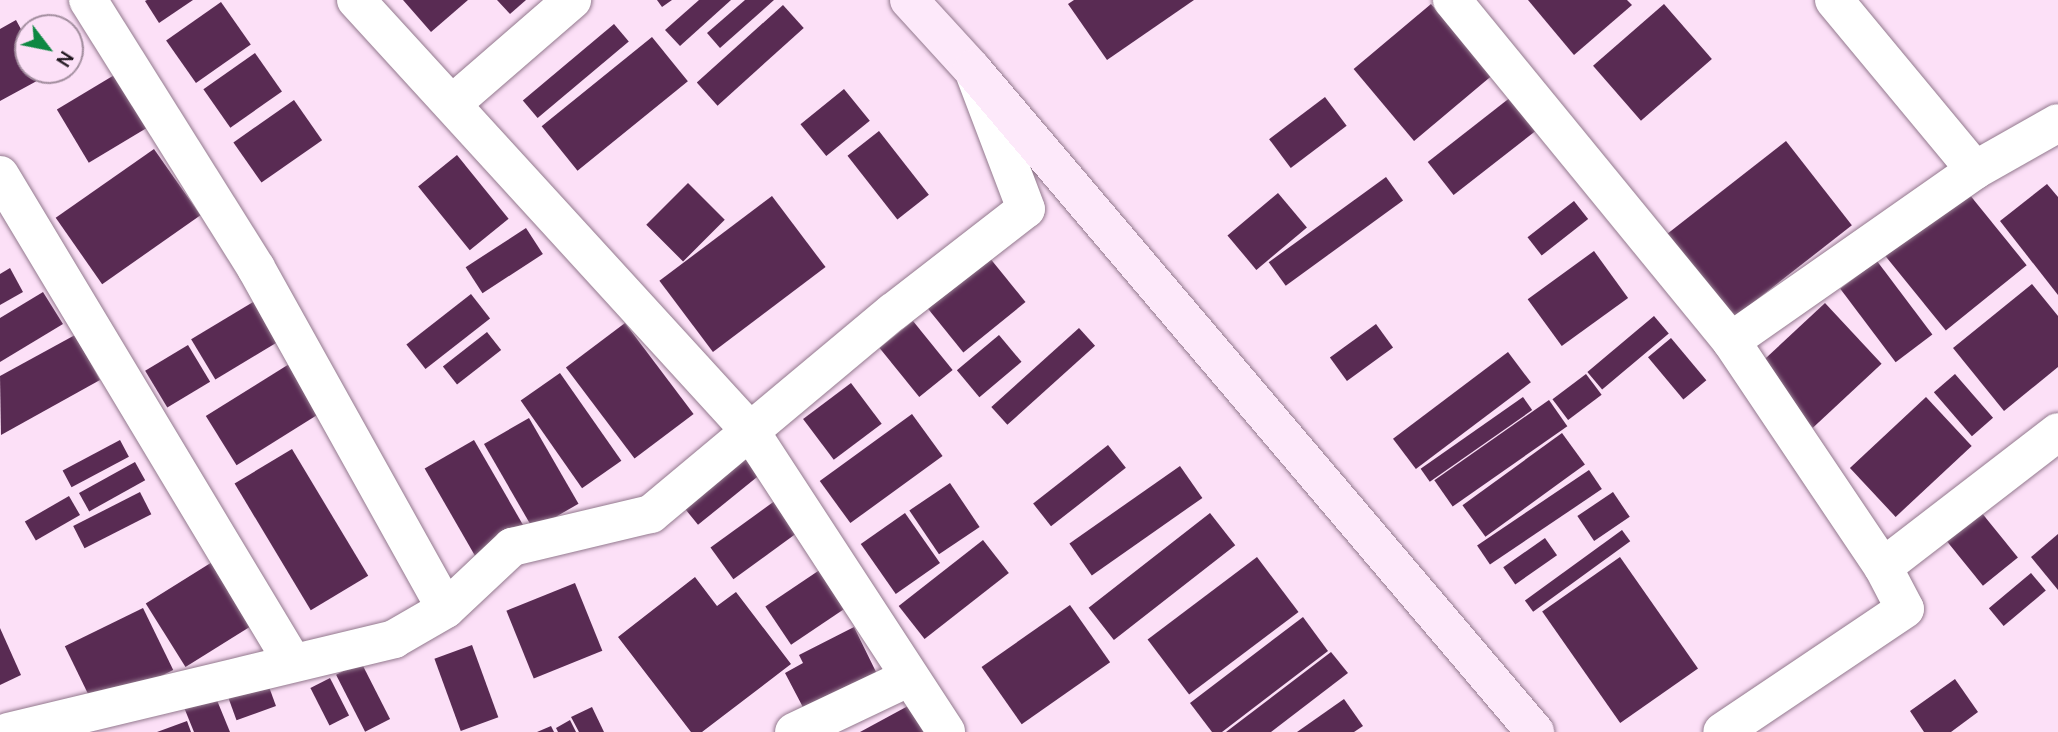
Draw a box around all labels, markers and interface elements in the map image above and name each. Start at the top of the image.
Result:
north arrow [14,14,84,84]
text: N [50,46,80,72]

